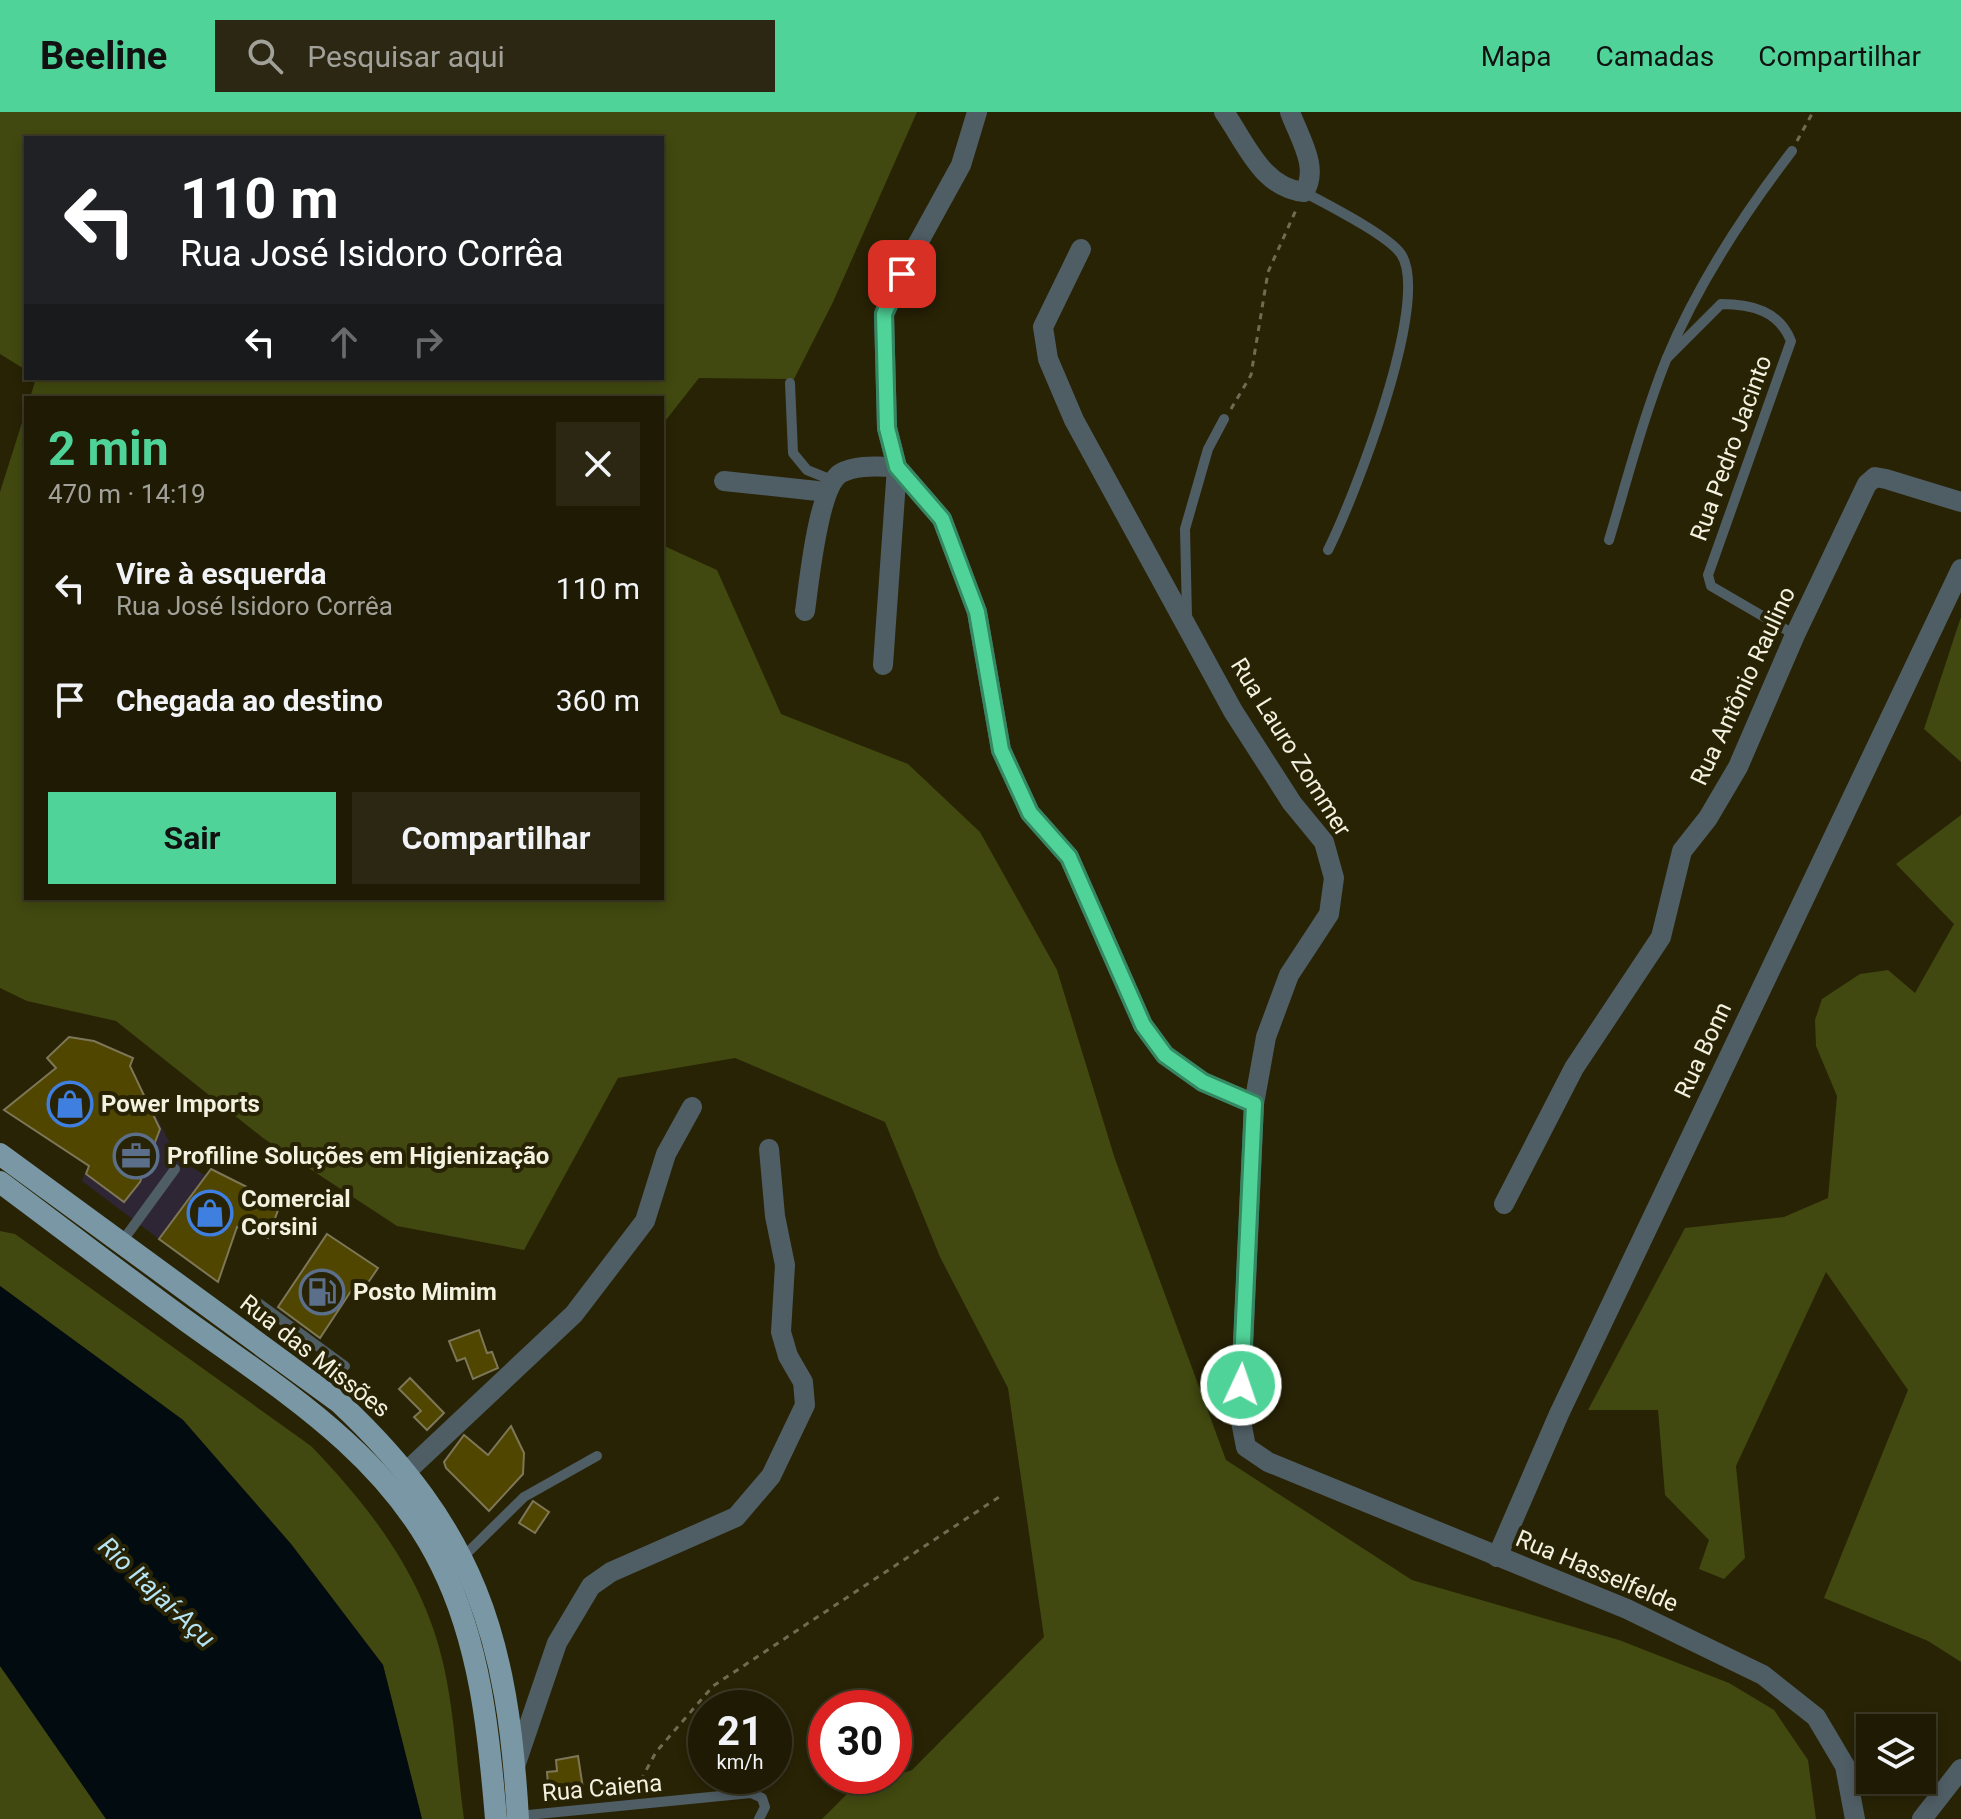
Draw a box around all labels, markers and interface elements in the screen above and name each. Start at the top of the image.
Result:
search box [215,20,775,92]
text: Beeline [40,34,167,78]
icon: search [243,34,287,78]
text: Pesquisar aqui [307,39,505,74]
text: Mapa [1481,40,1551,73]
text: Camadas [1595,40,1714,73]
text: Compartilhar [1758,40,1921,73]
text: 110 m [180,166,339,232]
icon: left [48,168,152,272]
text: Rua José Isidoro Corrêa [180,233,564,275]
pin [868,240,936,308]
icon: arrive [880,252,924,296]
icon: left [238,320,282,364]
icon: ahead [322,320,366,364]
icon: right [406,320,450,364]
street label: Rua Pedro Jacinto [1684,352,1778,544]
text: 2 min [48,420,169,477]
button: close [556,422,640,506]
text: 470 m · 14:19 [48,479,206,509]
text: Vire à esquerda [116,556,327,591]
icon: left [48,566,92,610]
text: 110 m [556,571,640,606]
street label: Rua Antônio Raulino [1685,582,1801,790]
text: Rua José Isidoro Corrêa [116,591,393,621]
street label: Rua Lauro Zommer [1225,653,1357,841]
icon: arrive [48,678,92,722]
text: Chegada ao destino [116,683,383,718]
text: 360 m [556,683,640,718]
button: Sair [48,792,336,884]
button: Compartilhar [352,792,640,884]
street label: Rua Bonn [1669,998,1737,1102]
shop icon: Power Imports [46,1080,94,1128]
place label: Power Imports [101,1090,260,1118]
office icon: Profiline Soluções em Higienização [112,1132,160,1180]
place label: Profiline Soluções em Higienização [167,1142,549,1170]
place label: Comercial Corsini [241,1185,351,1241]
shop icon: Comercial Corsini [186,1189,234,1237]
fuel station icon: Posto Mimim [298,1268,346,1316]
place label: Posto Mimim [353,1278,497,1306]
street label: Rua das Missões [235,1289,395,1423]
position arrow [1199,1343,1283,1427]
street label: Rua Hasselfelde [1512,1524,1682,1618]
water label: Rio Itajaí-Açu [93,1531,221,1653]
speed limit sign: 30 [808,1690,912,1794]
text: 21 [717,1708,763,1755]
map controls [1856,1714,1936,1794]
button: layers [1856,1714,1936,1794]
text: km/h [717,1750,763,1774]
street label: Rua Caiena [541,1769,663,1807]

